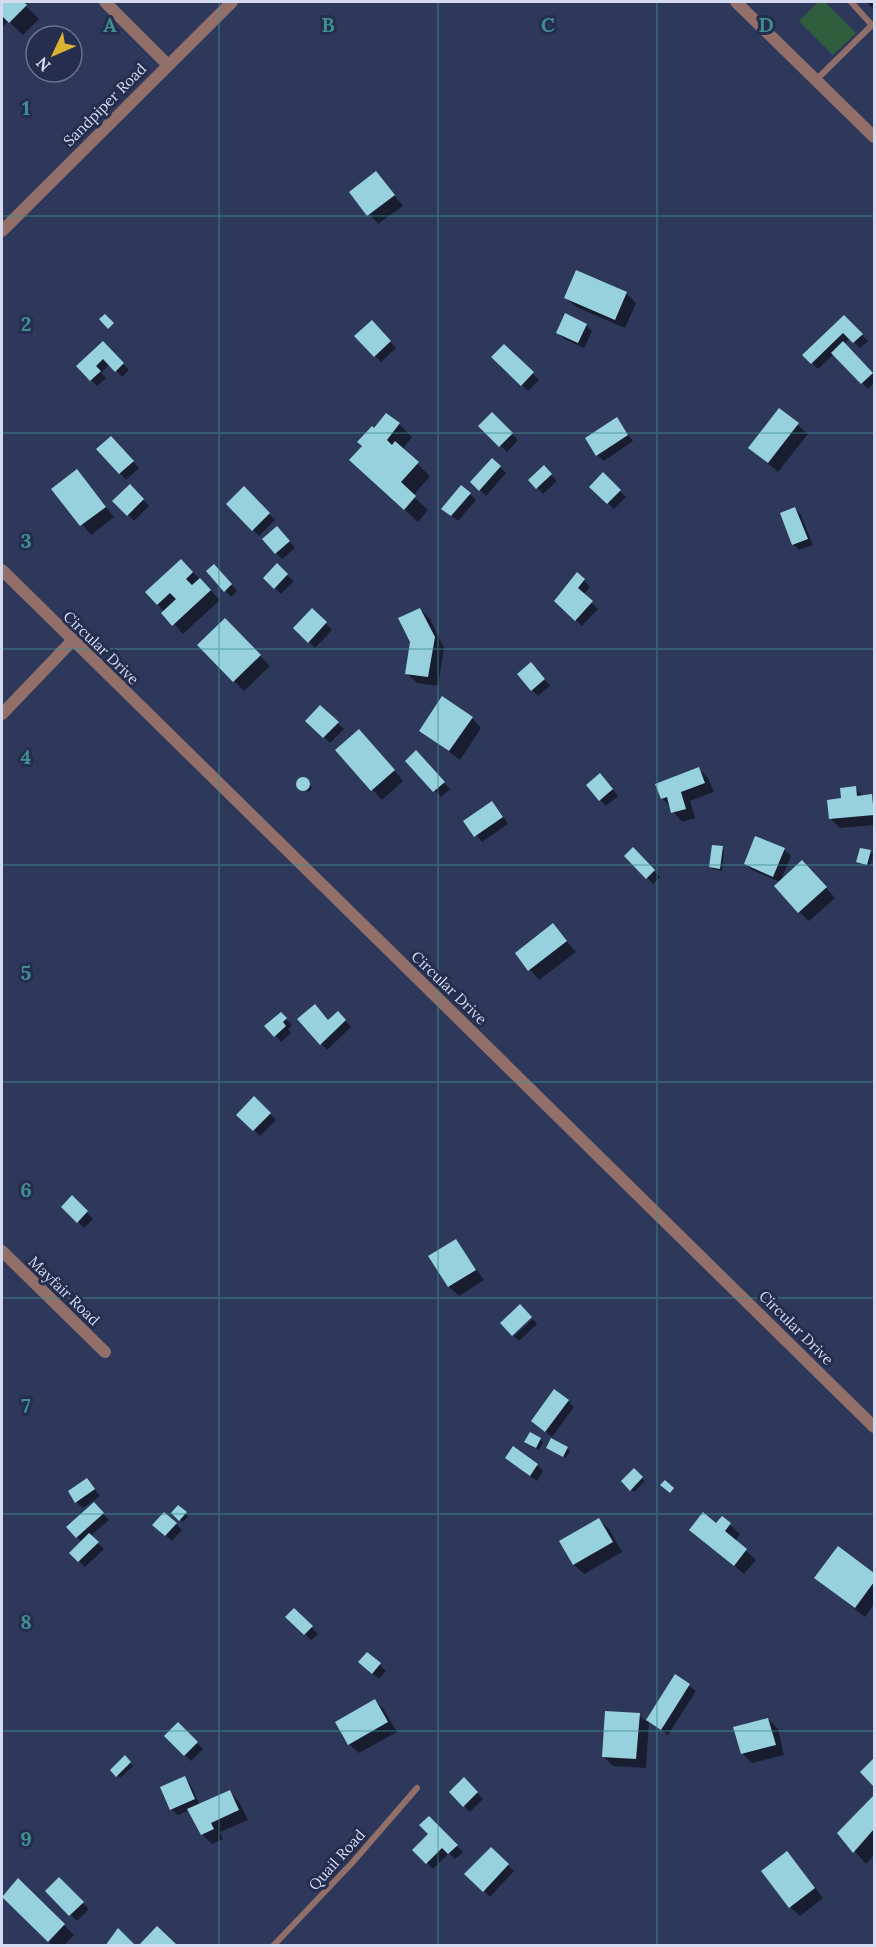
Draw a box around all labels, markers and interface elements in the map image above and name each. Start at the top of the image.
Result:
text: A [103,12,117,37]
text: B [321,12,335,37]
text: C [541,12,555,37]
text: D [758,12,774,37]
north arrow [24,24,84,84]
text: N [32,53,55,76]
street label: Sandpiper Road [59,59,150,150]
text: 1 [22,95,30,120]
text: 2 [21,311,31,336]
text: 3 [20,528,32,553]
street label: Circular Drive [60,607,143,688]
text: 4 [21,744,32,769]
street label: Circular Drive [408,947,491,1028]
text: 5 [21,960,32,985]
text: 6 [20,1177,32,1202]
street label: Mayfair Road [25,1252,104,1329]
street label: Circular Drive [755,1286,838,1369]
text: 7 [21,1393,31,1418]
text: 8 [20,1609,32,1634]
street label: Quail Road [304,1825,369,1894]
text: 9 [20,1826,32,1851]

